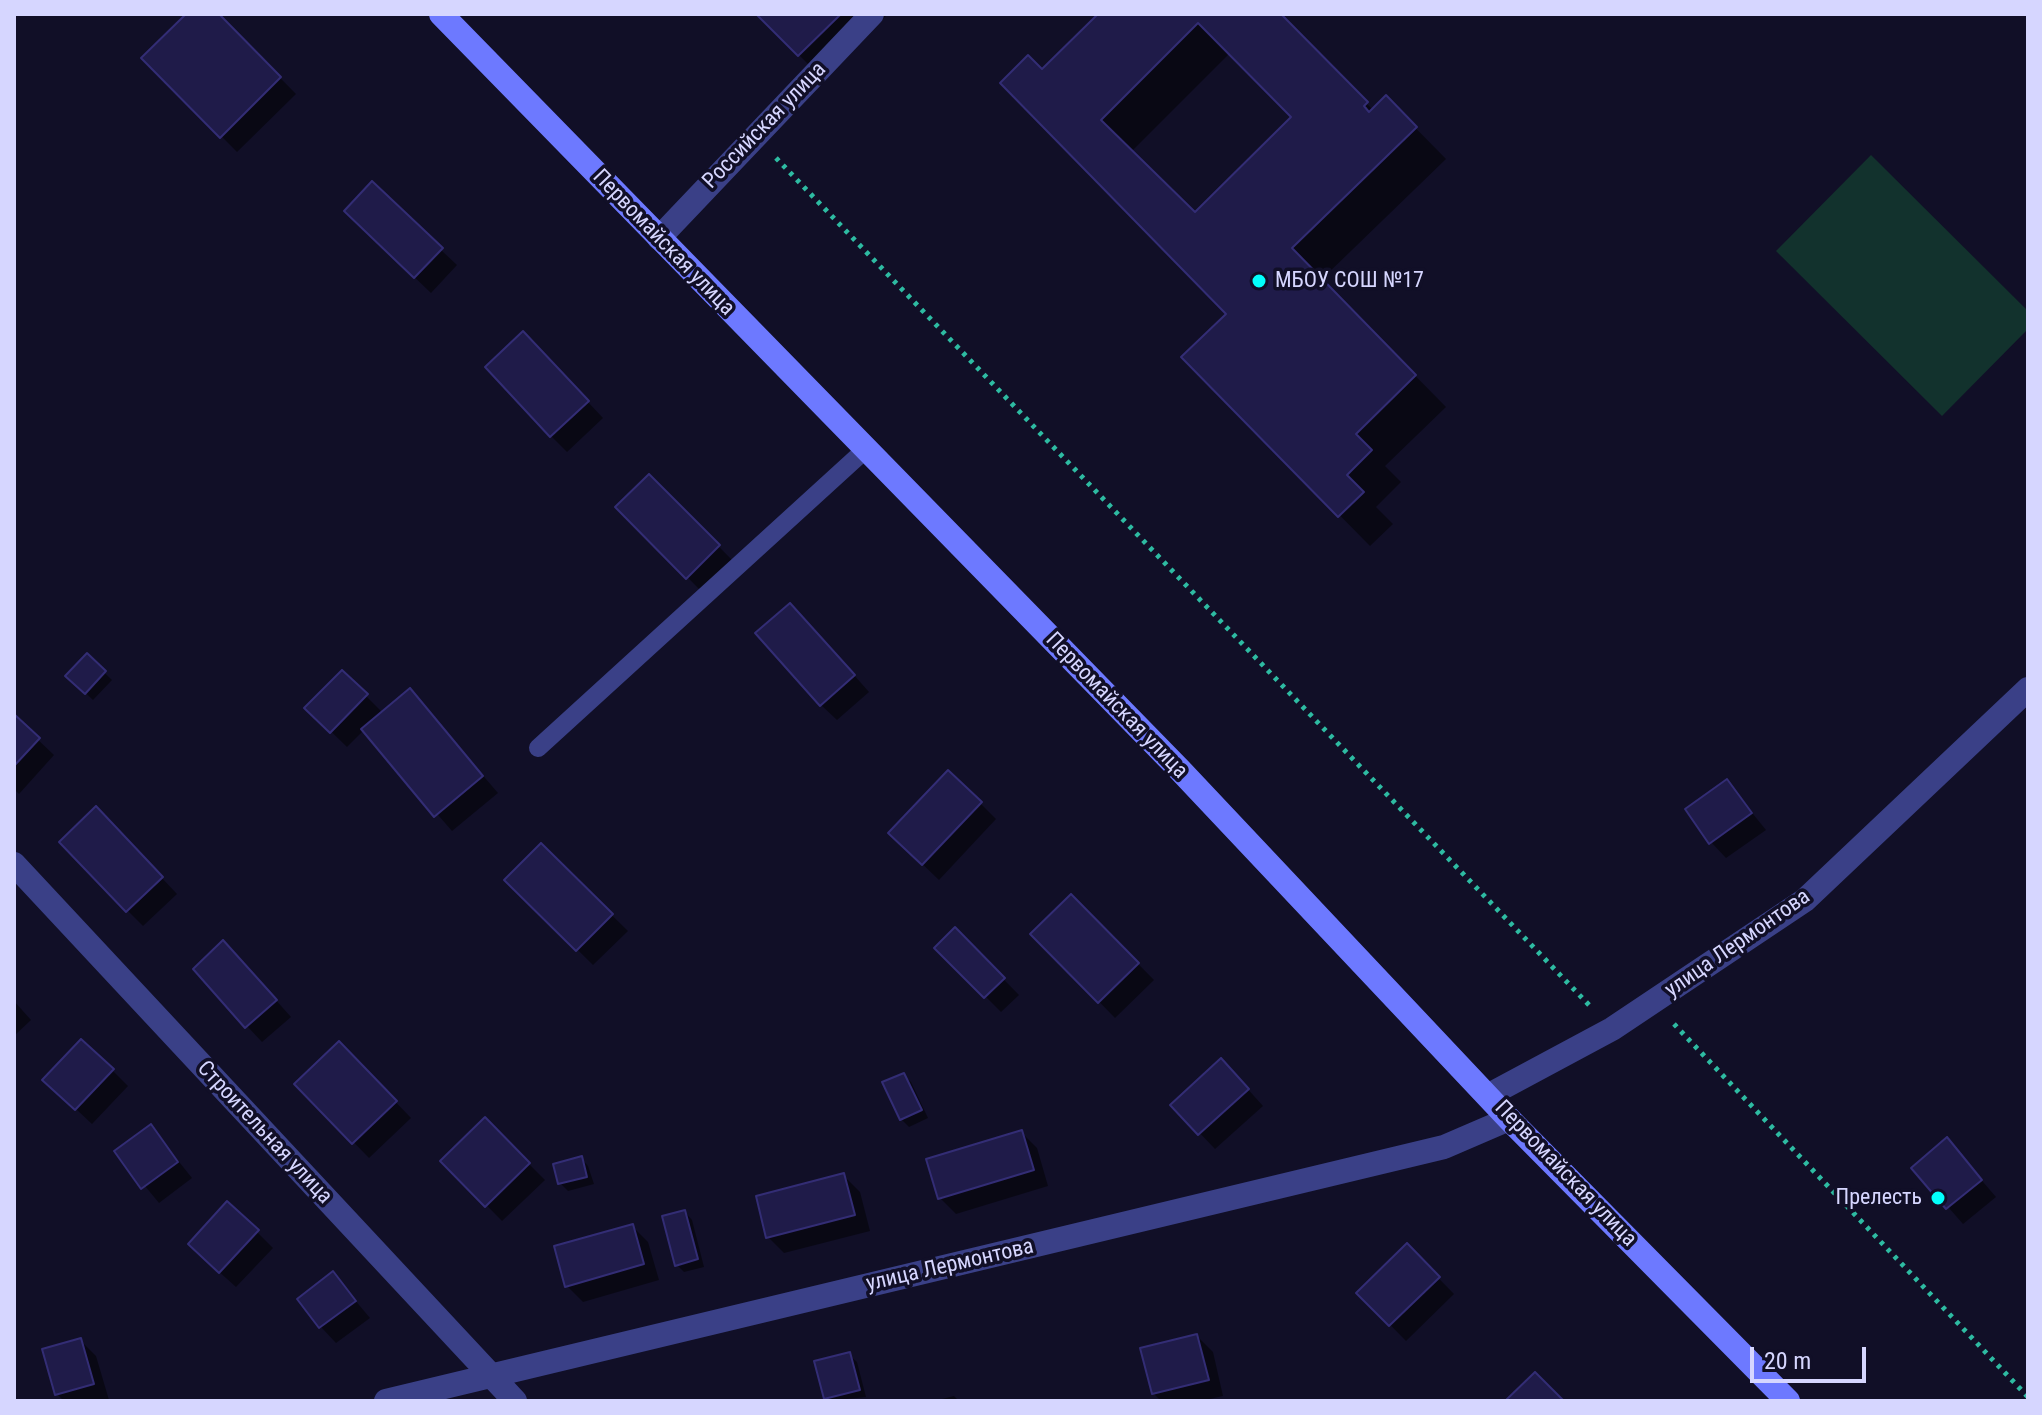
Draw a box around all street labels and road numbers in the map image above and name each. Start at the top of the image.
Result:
street label: Российская улица [698,57,832,195]
street label: Первомайская улица [586,164,740,322]
street label: Первомайская улица [1039,627,1193,785]
street label: улица Лермонтова [1660,884,1816,1004]
street label: Строительная улица [191,1056,337,1210]
street label: Первомайская улица [1488,1095,1642,1253]
street label: улица Лермонтова [864,1234,1036,1298]

